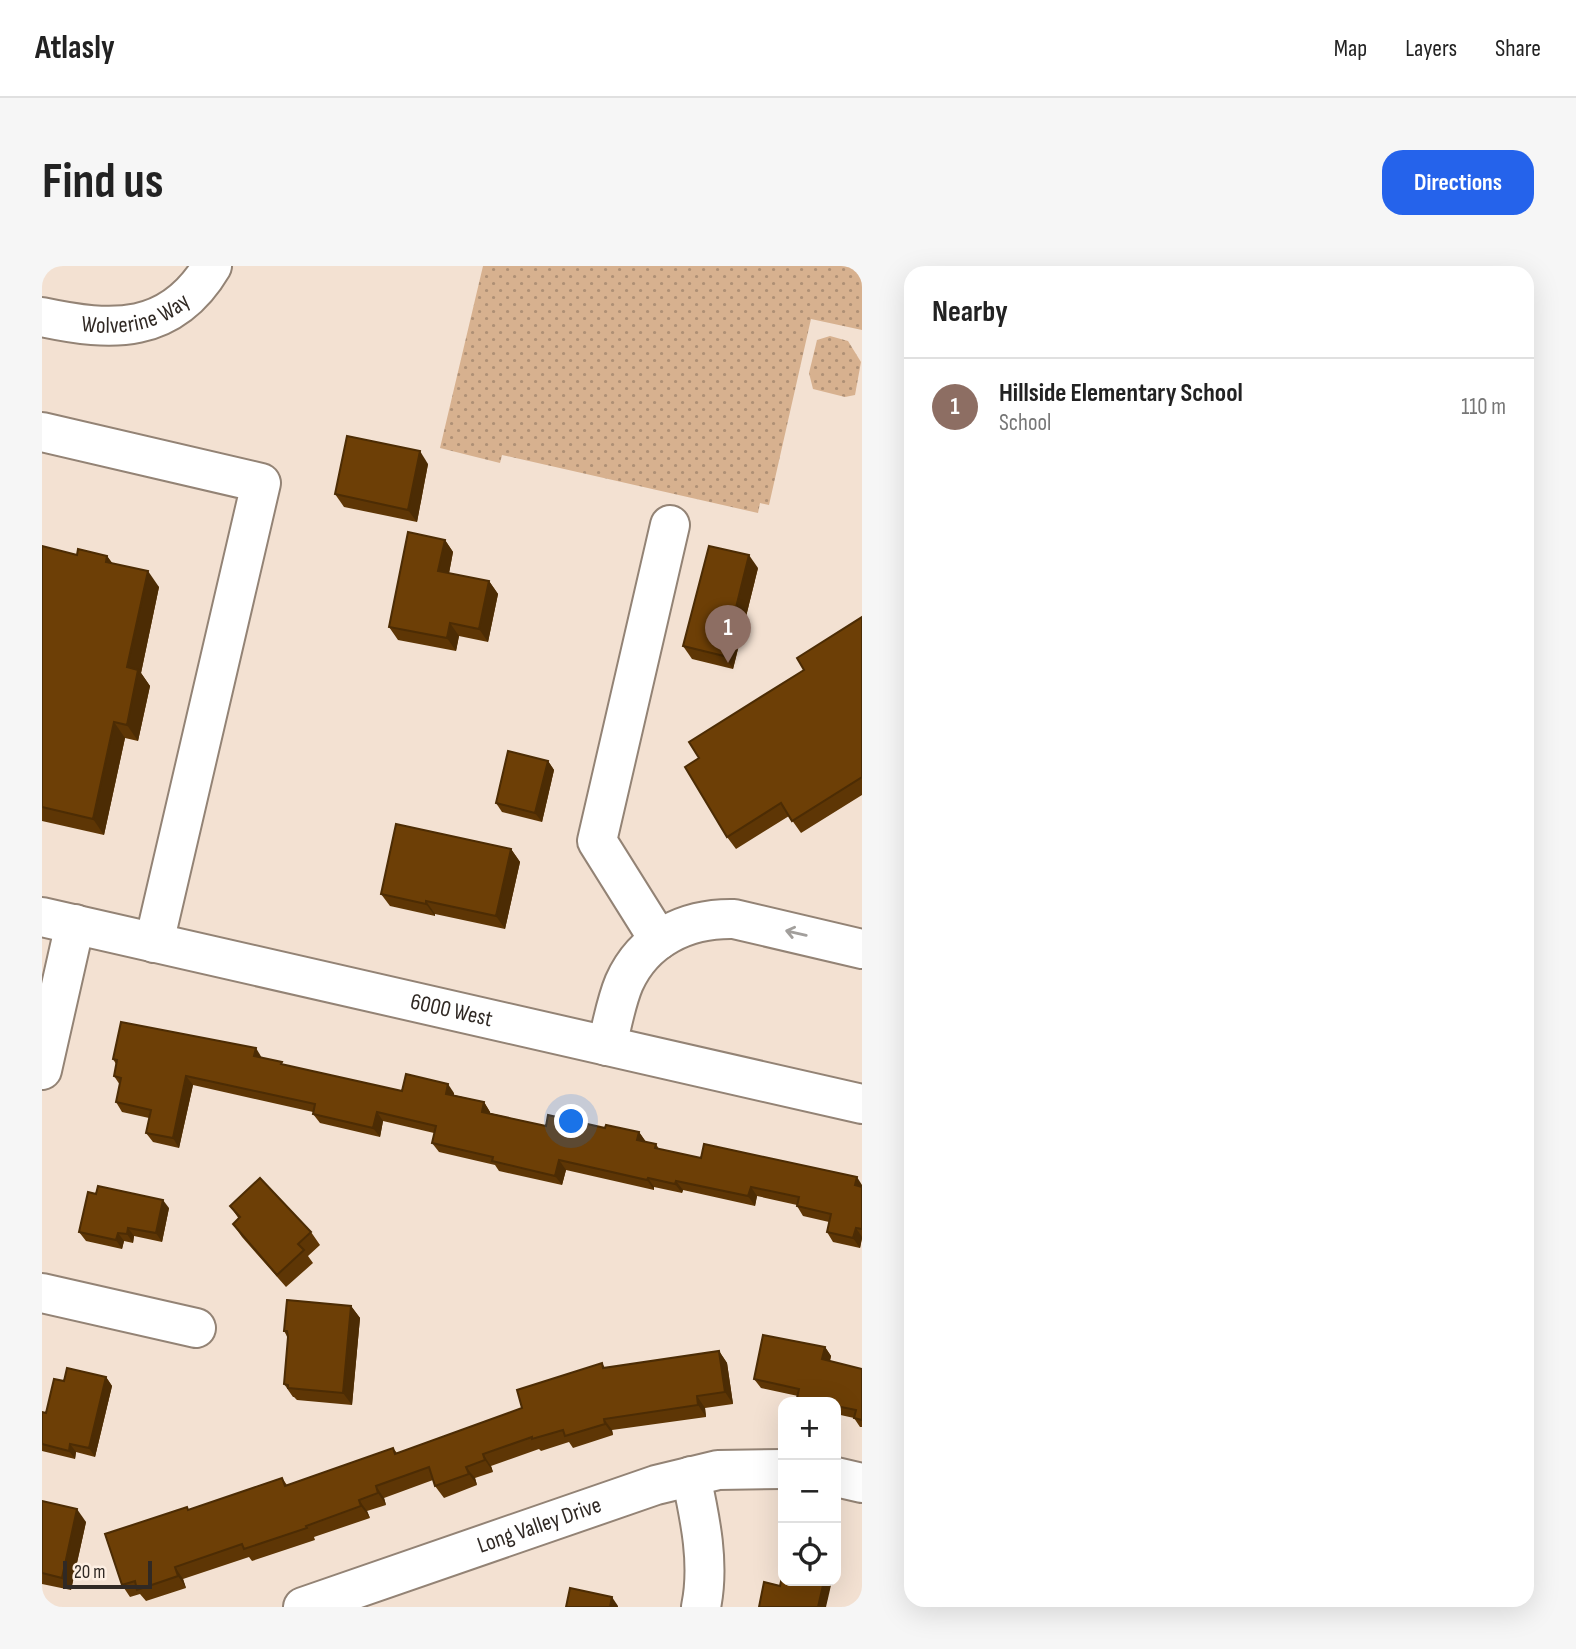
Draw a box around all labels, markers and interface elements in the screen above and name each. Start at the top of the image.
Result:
text: Atlasly [35,28,115,68]
text: Map [1334,34,1367,63]
text: Layers [1405,34,1457,63]
text: Share [1495,34,1541,63]
button: Directions [1382,150,1534,215]
text: Find us [42,153,164,212]
street label: Wolverine Way [80,287,196,340]
text: Nearby [932,294,1008,330]
text: Hillside Elementary School [999,378,1243,409]
text: 1 [950,393,960,421]
text: 110 m [1461,393,1506,421]
text: School [999,409,1051,437]
pin: 1 [705,605,751,663]
one-way arrow [785,926,807,939]
street label: 6000 West [408,987,495,1033]
your location [554,1104,588,1138]
map controls [778,1397,841,1586]
button: + [778,1397,841,1460]
button: − [778,1460,841,1523]
street label: Long Valley Drive [474,1491,605,1560]
button: locate [778,1523,841,1586]
scale bar [63,1558,152,1590]
text: 20 m [74,1561,106,1584]

